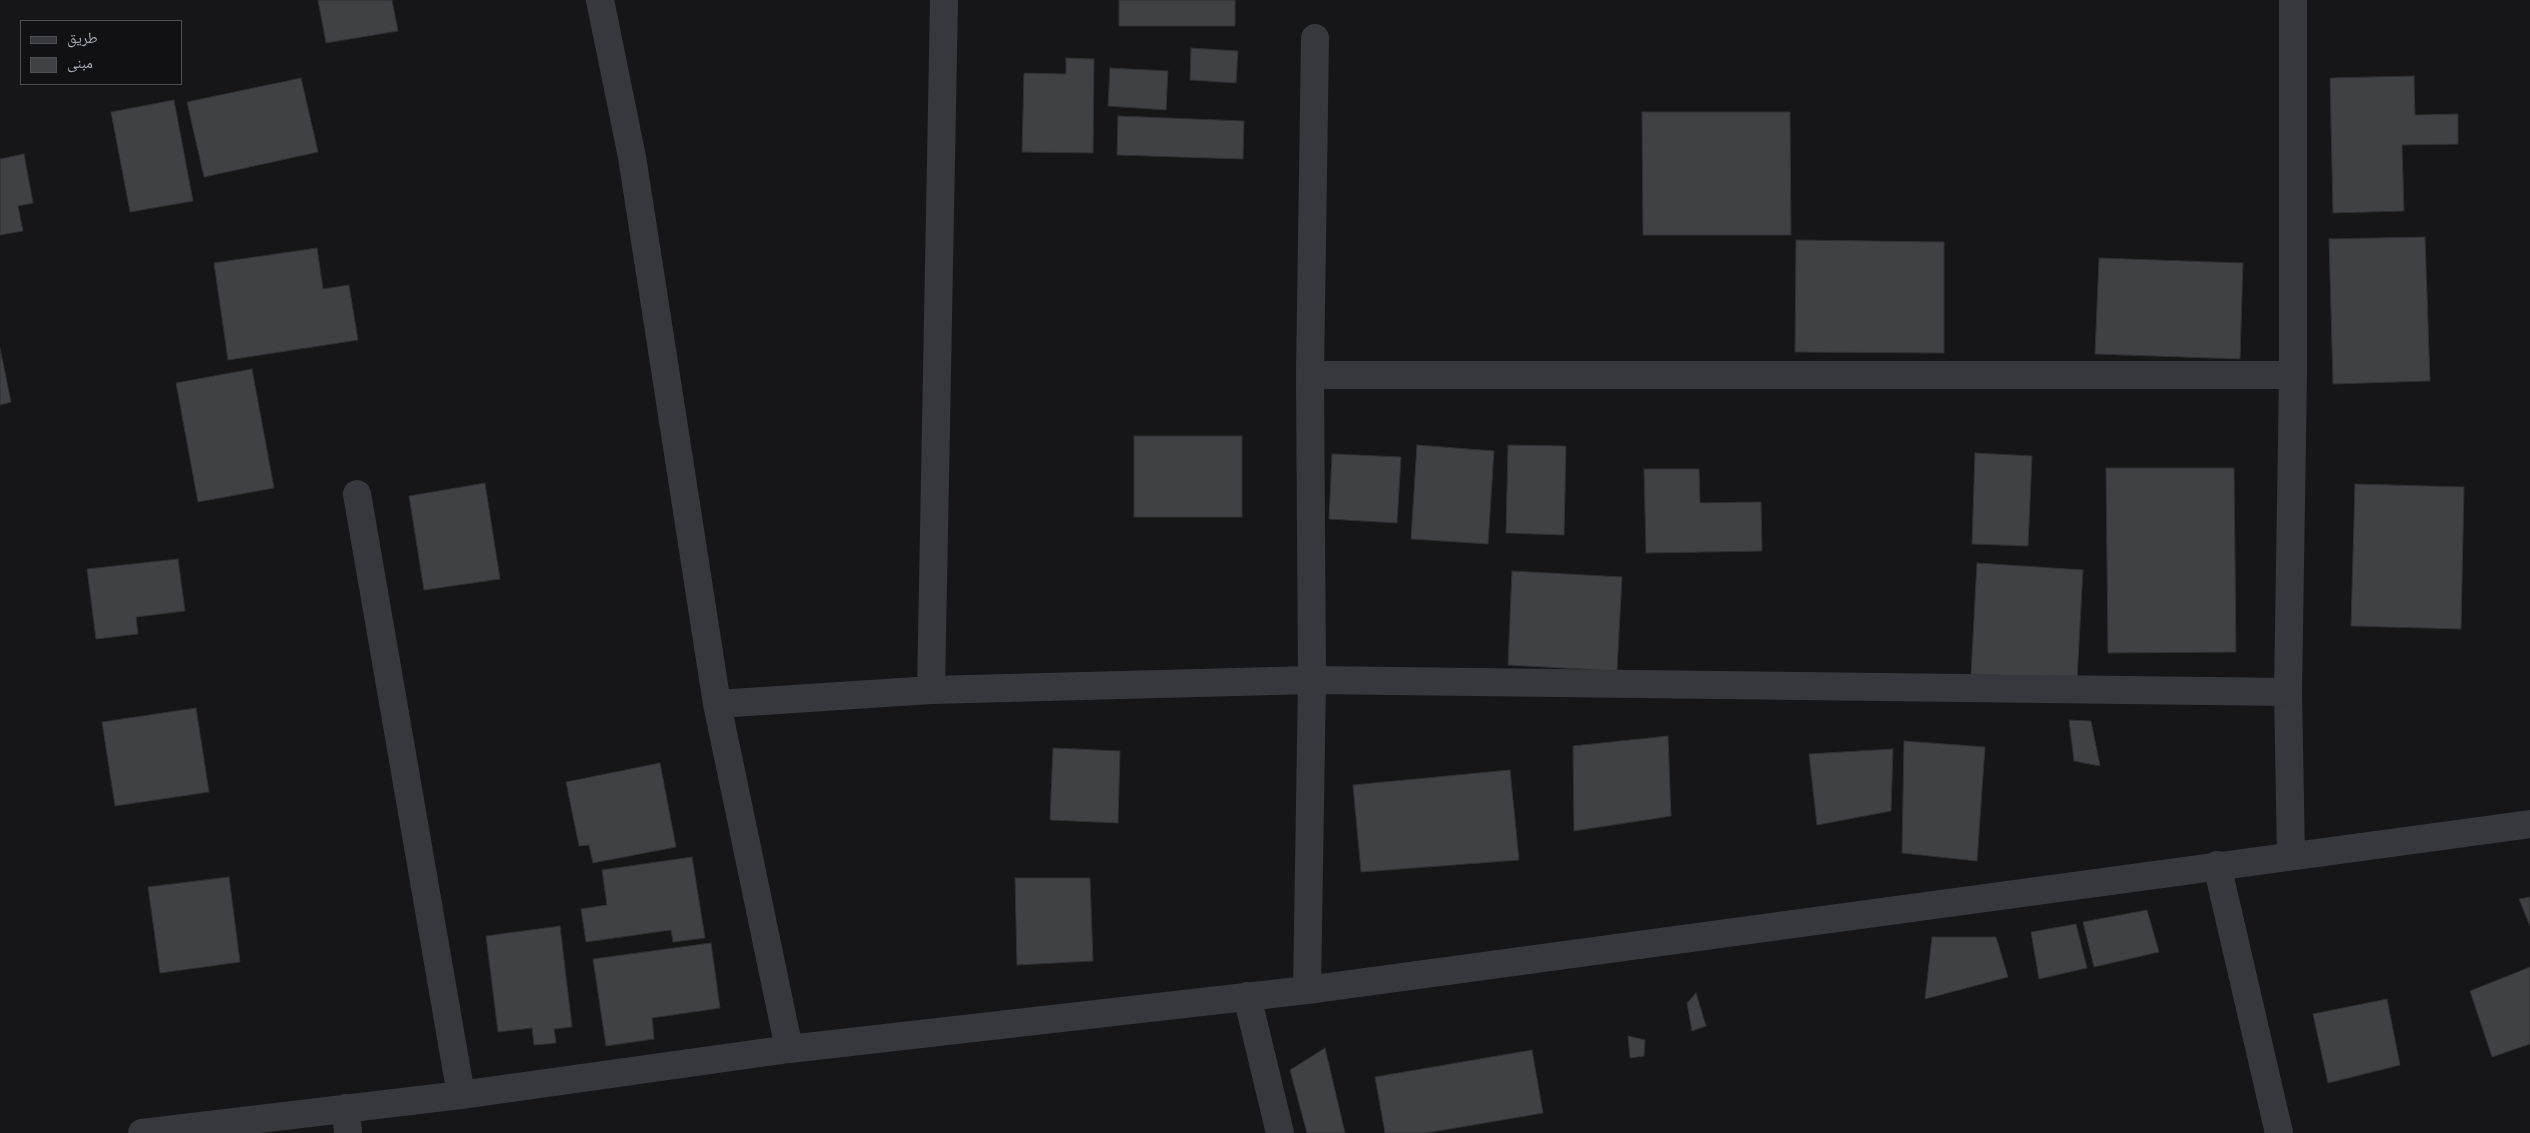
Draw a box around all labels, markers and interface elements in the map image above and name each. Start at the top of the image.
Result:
legend [20,20,182,85]
text: طريق [67,28,98,46]
text: مبنى [67,53,93,71]

